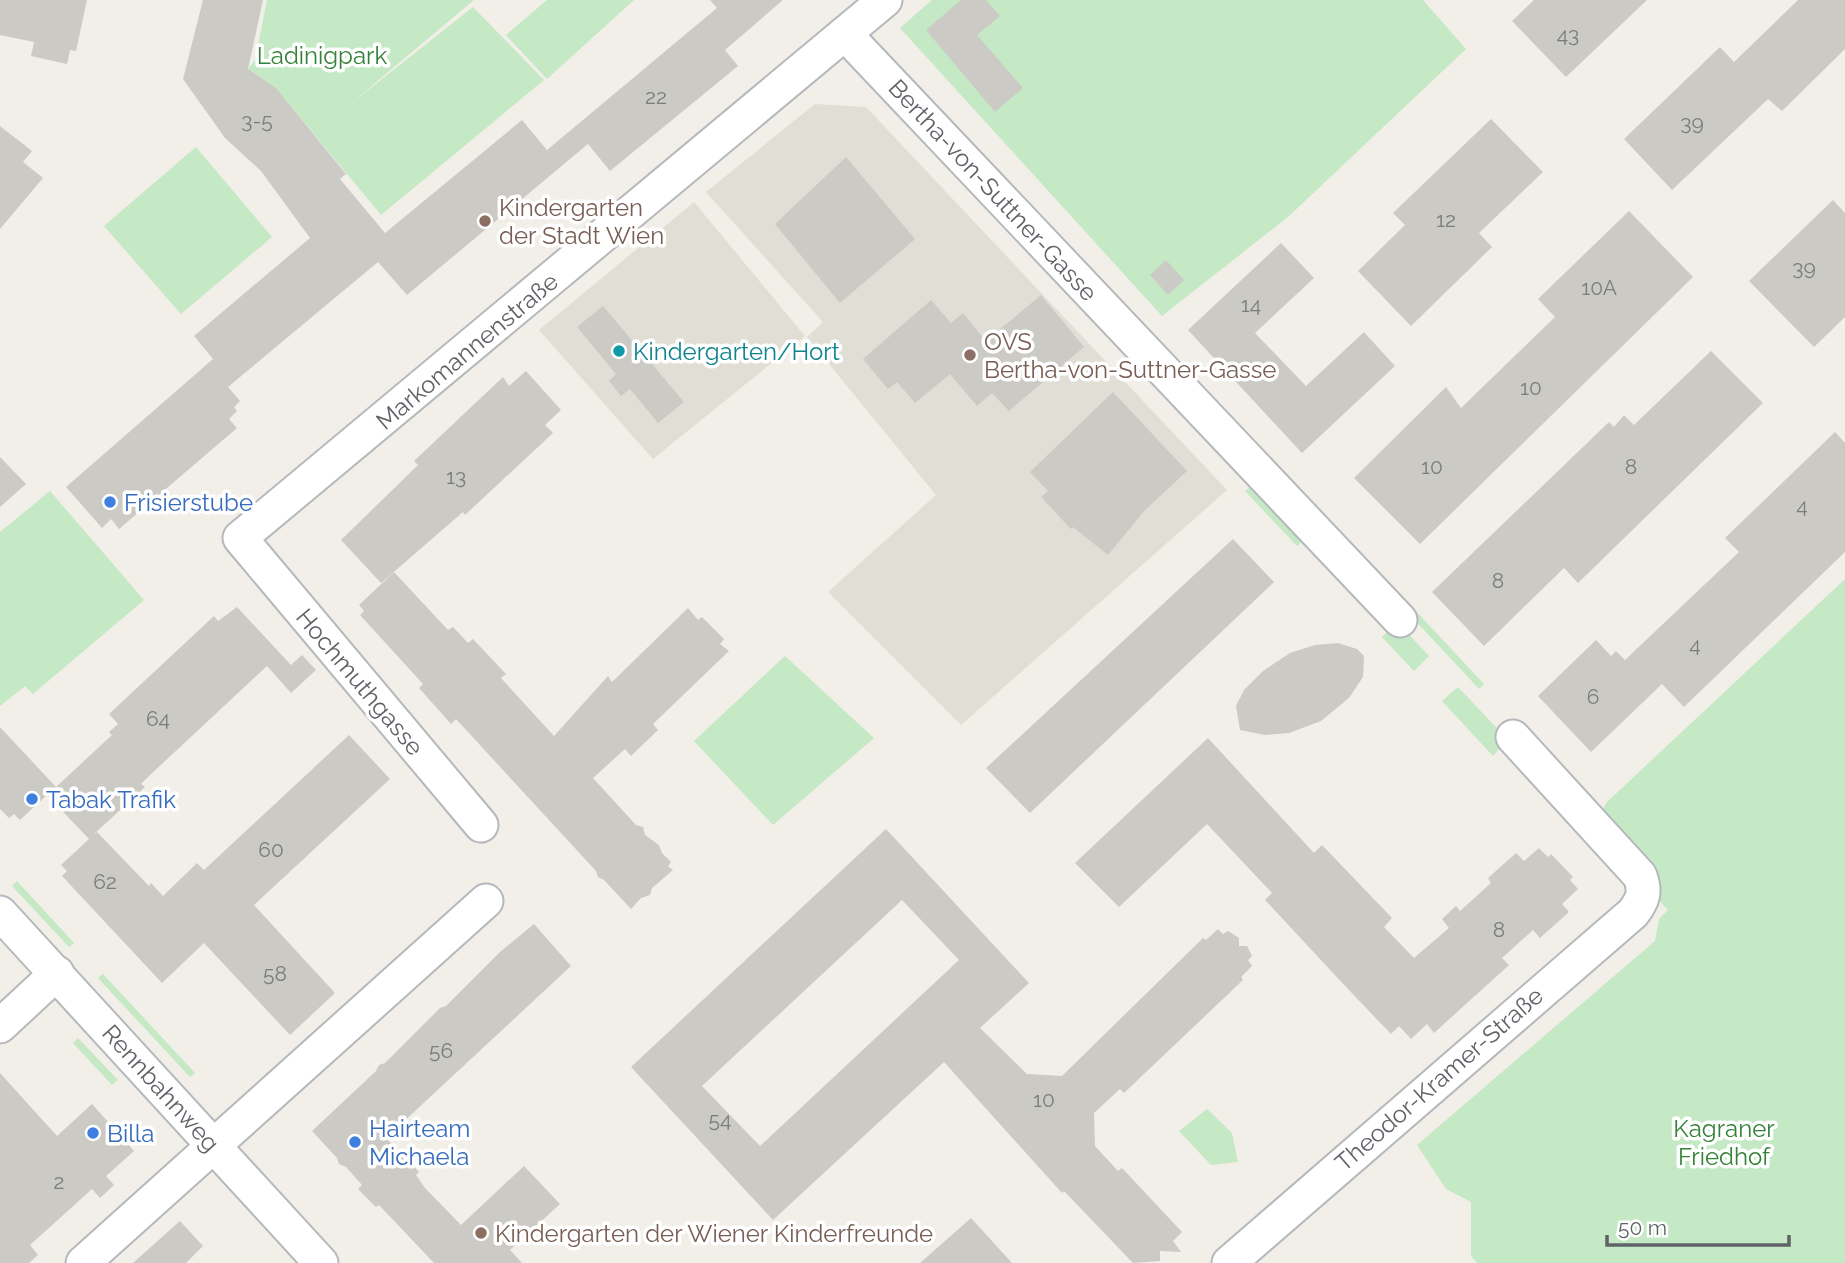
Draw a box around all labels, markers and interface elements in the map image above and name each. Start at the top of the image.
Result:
house number: 43 [1557,22,1579,47]
park label: Ladinigpark [257,41,387,70]
street label: Bertha-von-Suttner-Gasse [883,73,1103,307]
house number: 22 [645,84,667,109]
house number: 3-5 [241,108,273,133]
house number: 39 [1680,110,1704,135]
place label: Kindergarten der Stadt Wien [499,193,664,250]
house number: 12 [1436,207,1456,232]
marker: Kindergarten der Stadt Wien [477,213,493,229]
house number: 39 [1792,255,1816,280]
street label: Markomannenstraße [370,266,564,436]
house number: 10A [1581,275,1617,300]
house number: 14 [1241,292,1261,317]
place label: OVS Bertha-von-Suttner-Gasse [984,327,1276,384]
place label: Kindergarten/Hort [633,337,840,366]
marker: Kindergarten/Hort [611,343,627,359]
marker: OVS Bertha-von-Suttner-Gasse [962,347,978,363]
house number: 10 [1520,375,1542,400]
house number: 10 [1421,454,1443,479]
house number: 8 [1625,454,1637,479]
house number: 13 [446,464,466,489]
place label: Frisierstube [124,488,253,517]
house number: 4 [1796,493,1808,518]
marker: Frisierstube [102,494,118,510]
house number: 8 [1492,568,1504,593]
street label: Hochmuthgasse [290,603,430,761]
house number: 4 [1689,632,1701,657]
house number: 6 [1587,684,1599,709]
house number: 64 [146,706,170,731]
place label: Tabak Trafik [46,785,176,814]
marker: Tabak Trafik [24,791,40,807]
house number: 60 [258,837,284,862]
house number: 62 [93,869,117,894]
house number: 8 [1493,917,1505,942]
house number: 58 [263,961,287,986]
street label: Theodor-Kramer-Straße [1329,981,1549,1177]
street label: Rennbahnweg [96,1018,226,1158]
house number: 56 [429,1038,453,1063]
house number: 10 [1033,1087,1055,1112]
house number: 54 [709,1107,731,1132]
place label: Hairteam Michaela [369,1114,470,1171]
park label: Kagraner Friedhof [1673,1114,1775,1171]
place label: Billa [107,1119,154,1148]
marker: Billa [85,1125,101,1141]
marker: Hairteam Michaela [347,1134,363,1150]
house number: 2 [54,1169,64,1194]
scale bar [1607,1204,1789,1248]
text: 50 m [1618,1215,1667,1240]
place label: Kindergarten der Wiener Kinderfreunde [495,1219,933,1248]
marker: Kindergarten der Wiener Kinderfreunde [473,1225,489,1241]

